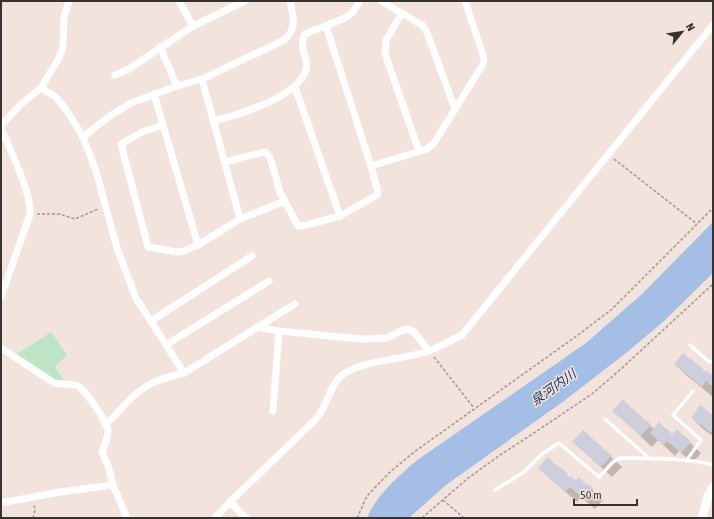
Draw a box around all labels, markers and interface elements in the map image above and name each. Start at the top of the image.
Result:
north arrow [662,12,702,52]
text: N [684,21,697,33]
water label: 泉河内川 [528,365,580,409]
scale bar [574,481,637,507]
text: 50 m [580,488,602,502]

